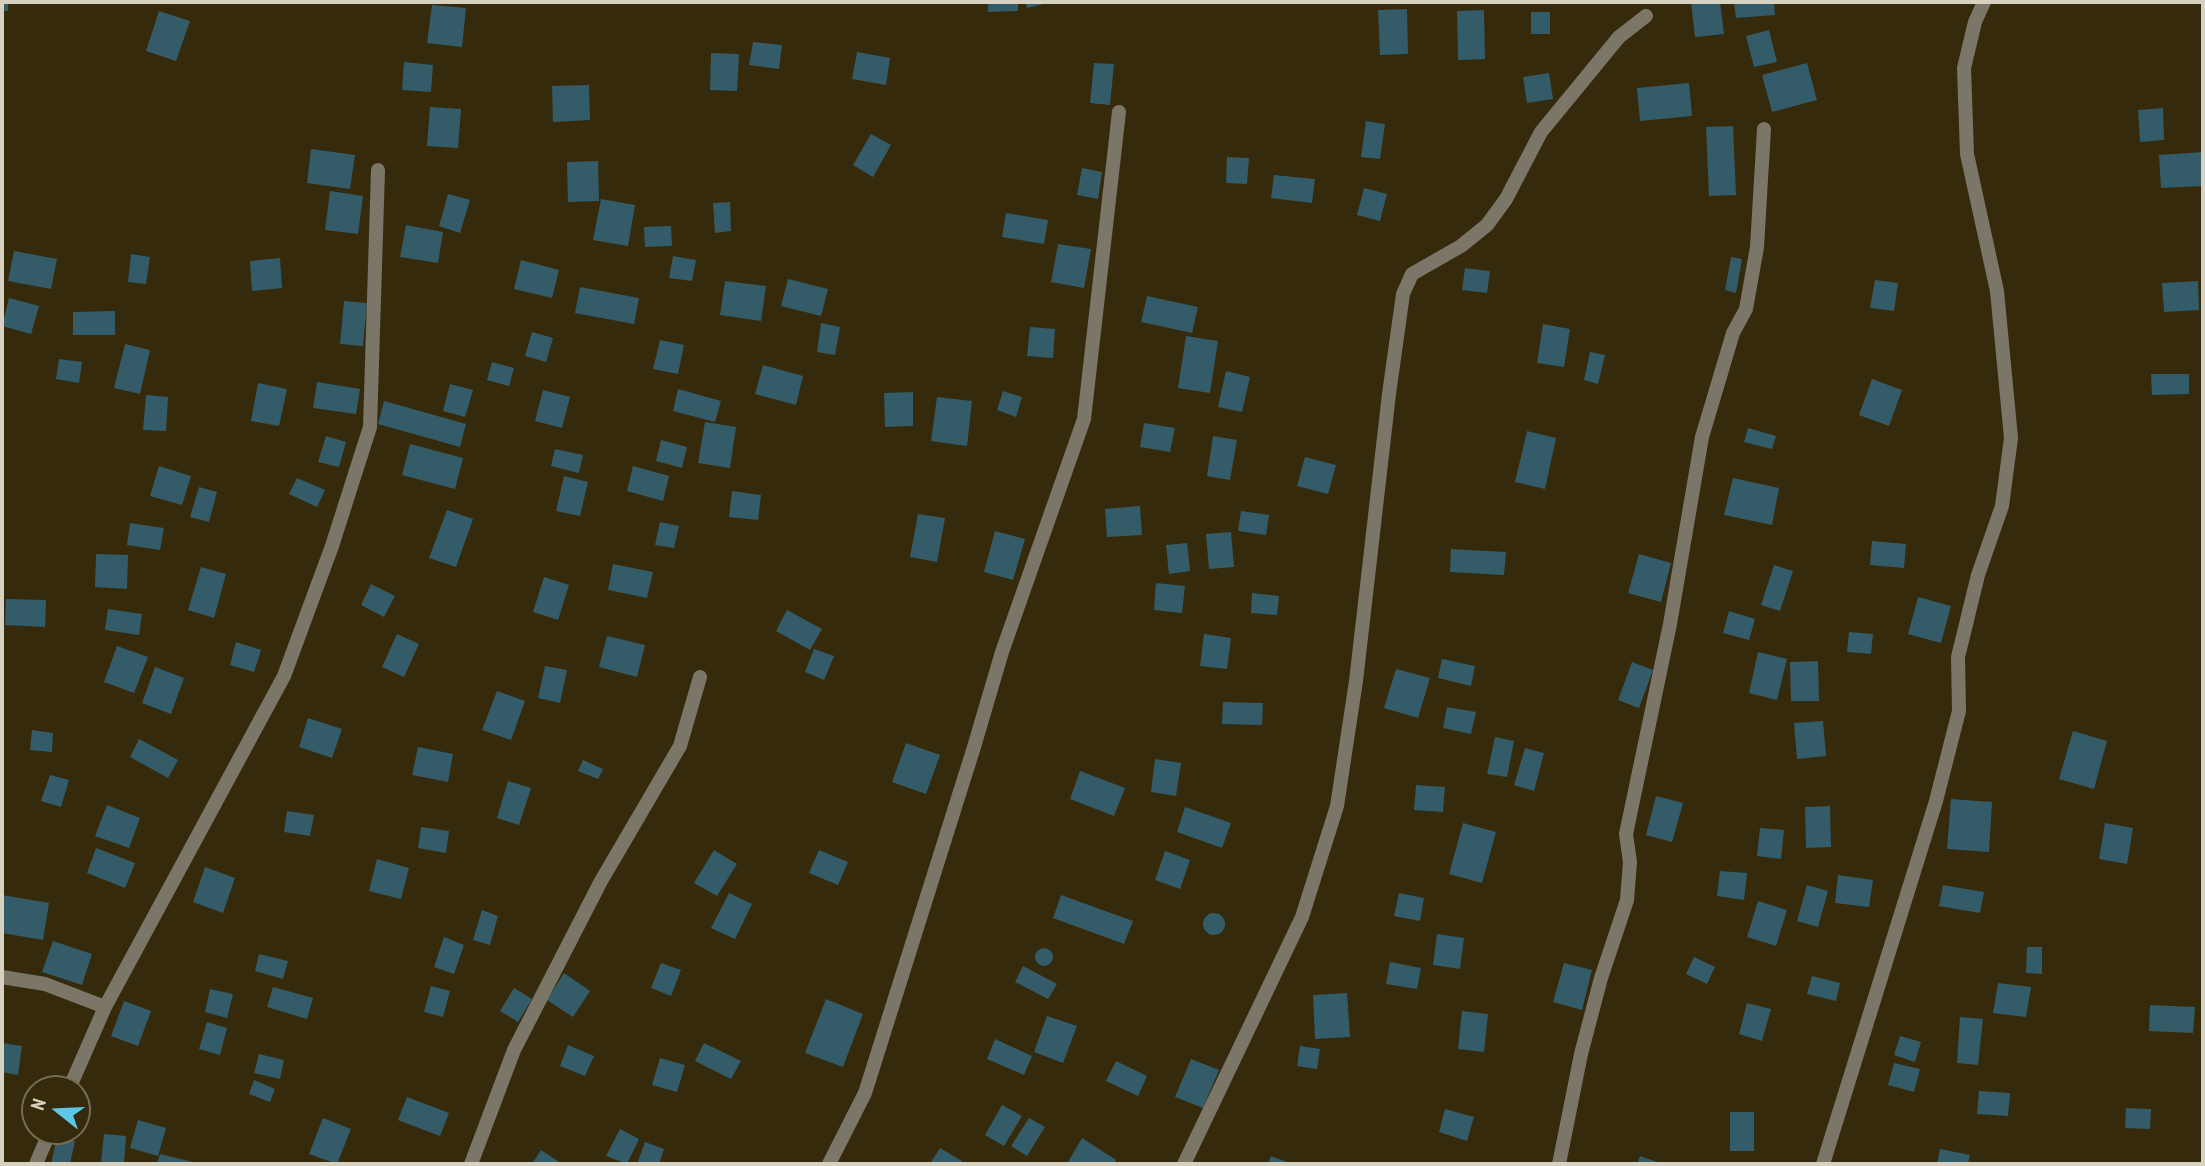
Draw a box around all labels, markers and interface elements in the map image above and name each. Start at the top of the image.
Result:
north arrow [21,1075,91,1145]
text: N [25,1096,51,1113]

